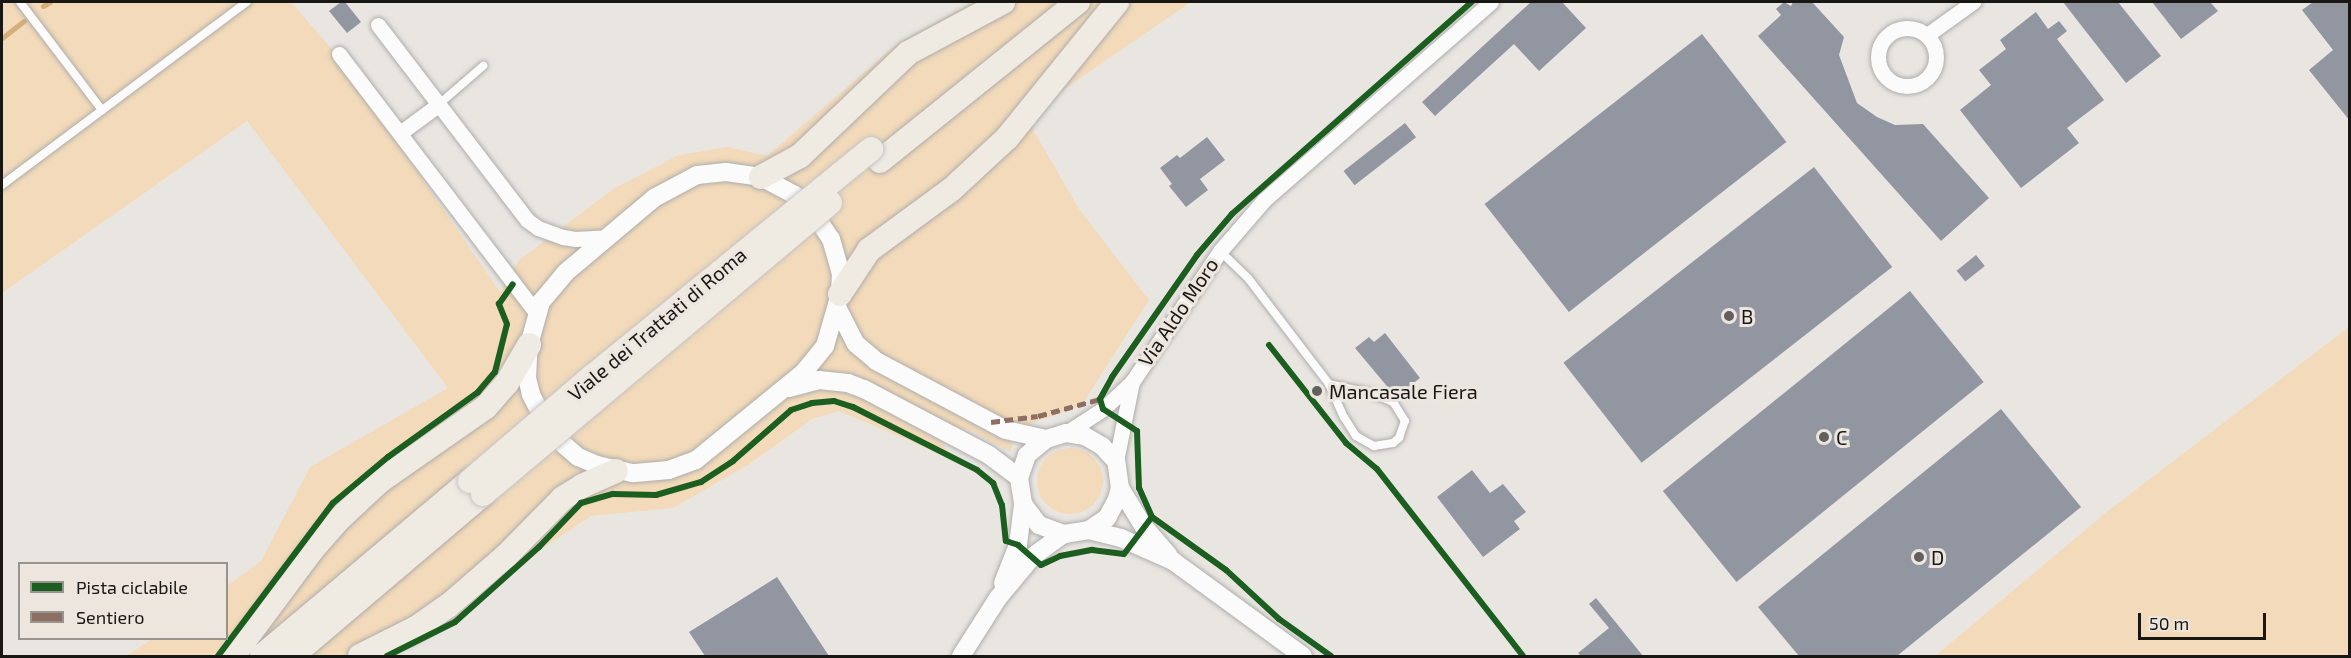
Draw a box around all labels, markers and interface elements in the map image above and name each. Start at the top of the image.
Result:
street label: Viale dei Trattati di Roma [563,242,751,406]
street label: Via Aldo Moro [1133,253,1223,371]
place label: B [1741,304,1753,328]
marker: B [1722,309,1736,323]
place label: Mancasale Fiera [1329,379,1478,403]
marker: Mancasale Fiera [1310,384,1324,398]
place label: C [1836,425,1847,449]
marker: C [1817,430,1831,444]
place label: D [1931,545,1944,569]
marker: D [1912,550,1926,564]
legend [18,562,228,640]
text: Pista ciclabile [76,576,188,598]
scale bar [2141,601,2268,639]
text: Sentiero [76,606,144,628]
text: 50 m [2149,612,2189,634]

